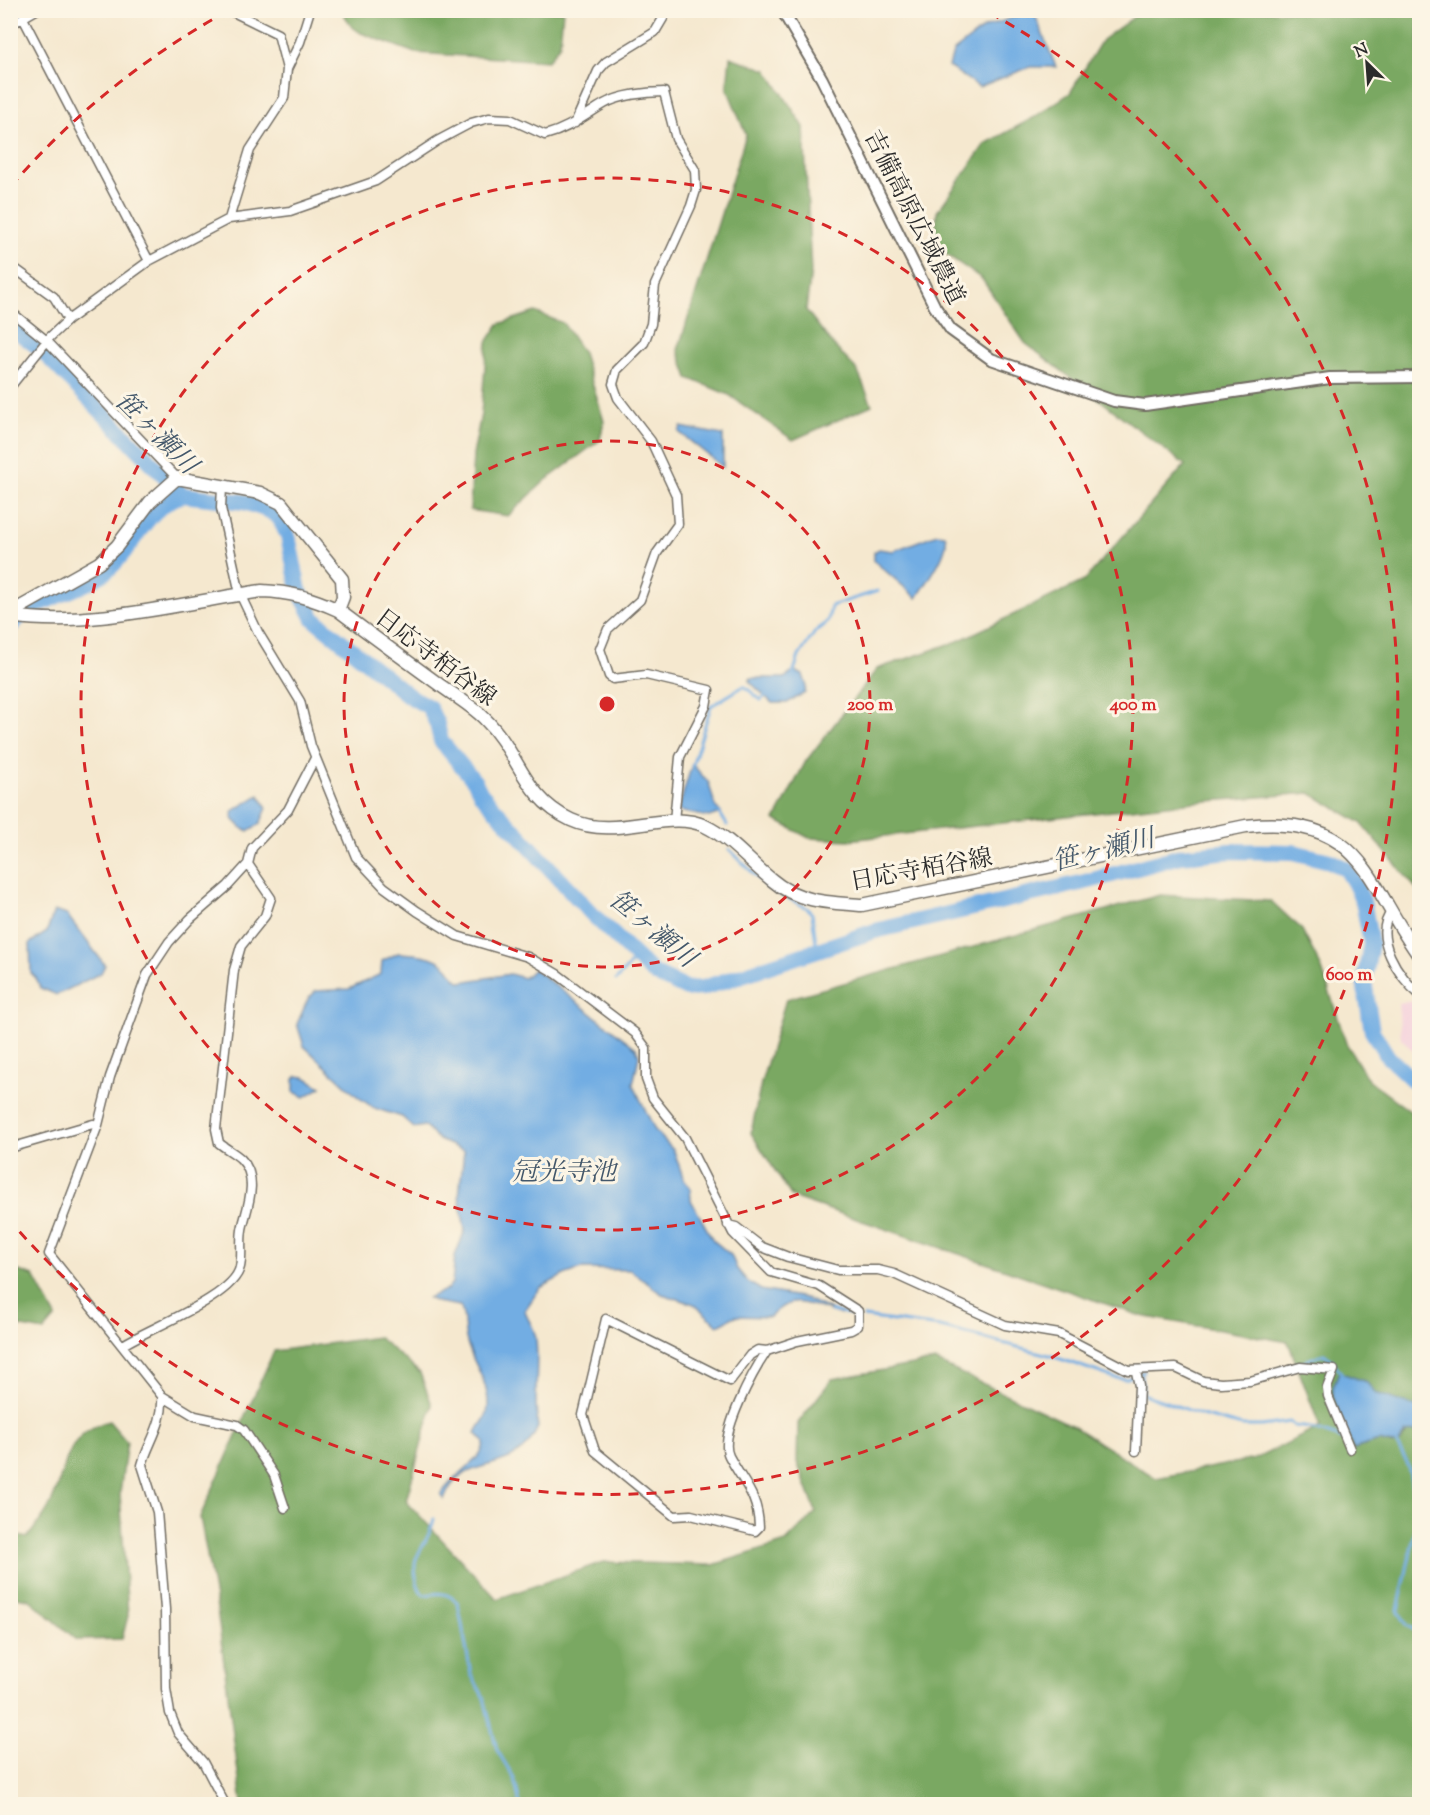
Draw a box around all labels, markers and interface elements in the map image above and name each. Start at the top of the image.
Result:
north arrow [1337,33,1397,93]
text: N [1351,38,1373,65]
street label: 吉備高原広域農道 [854,125,972,311]
water label: 笹ヶ瀬川 [105,384,207,486]
street label: 日応寺栢谷線 [367,602,503,716]
text: 200 m [847,693,893,719]
text: 400 m [1109,693,1156,719]
centre of rings [597,694,617,714]
water label: 笹ヶ瀬川 [1049,820,1161,882]
street label: 日応寺栢谷線 [847,842,995,900]
water label: 笹ヶ瀬川 [600,882,705,979]
text: 600 m [1326,963,1372,989]
water label: 冠光寺池 [512,1155,619,1192]

